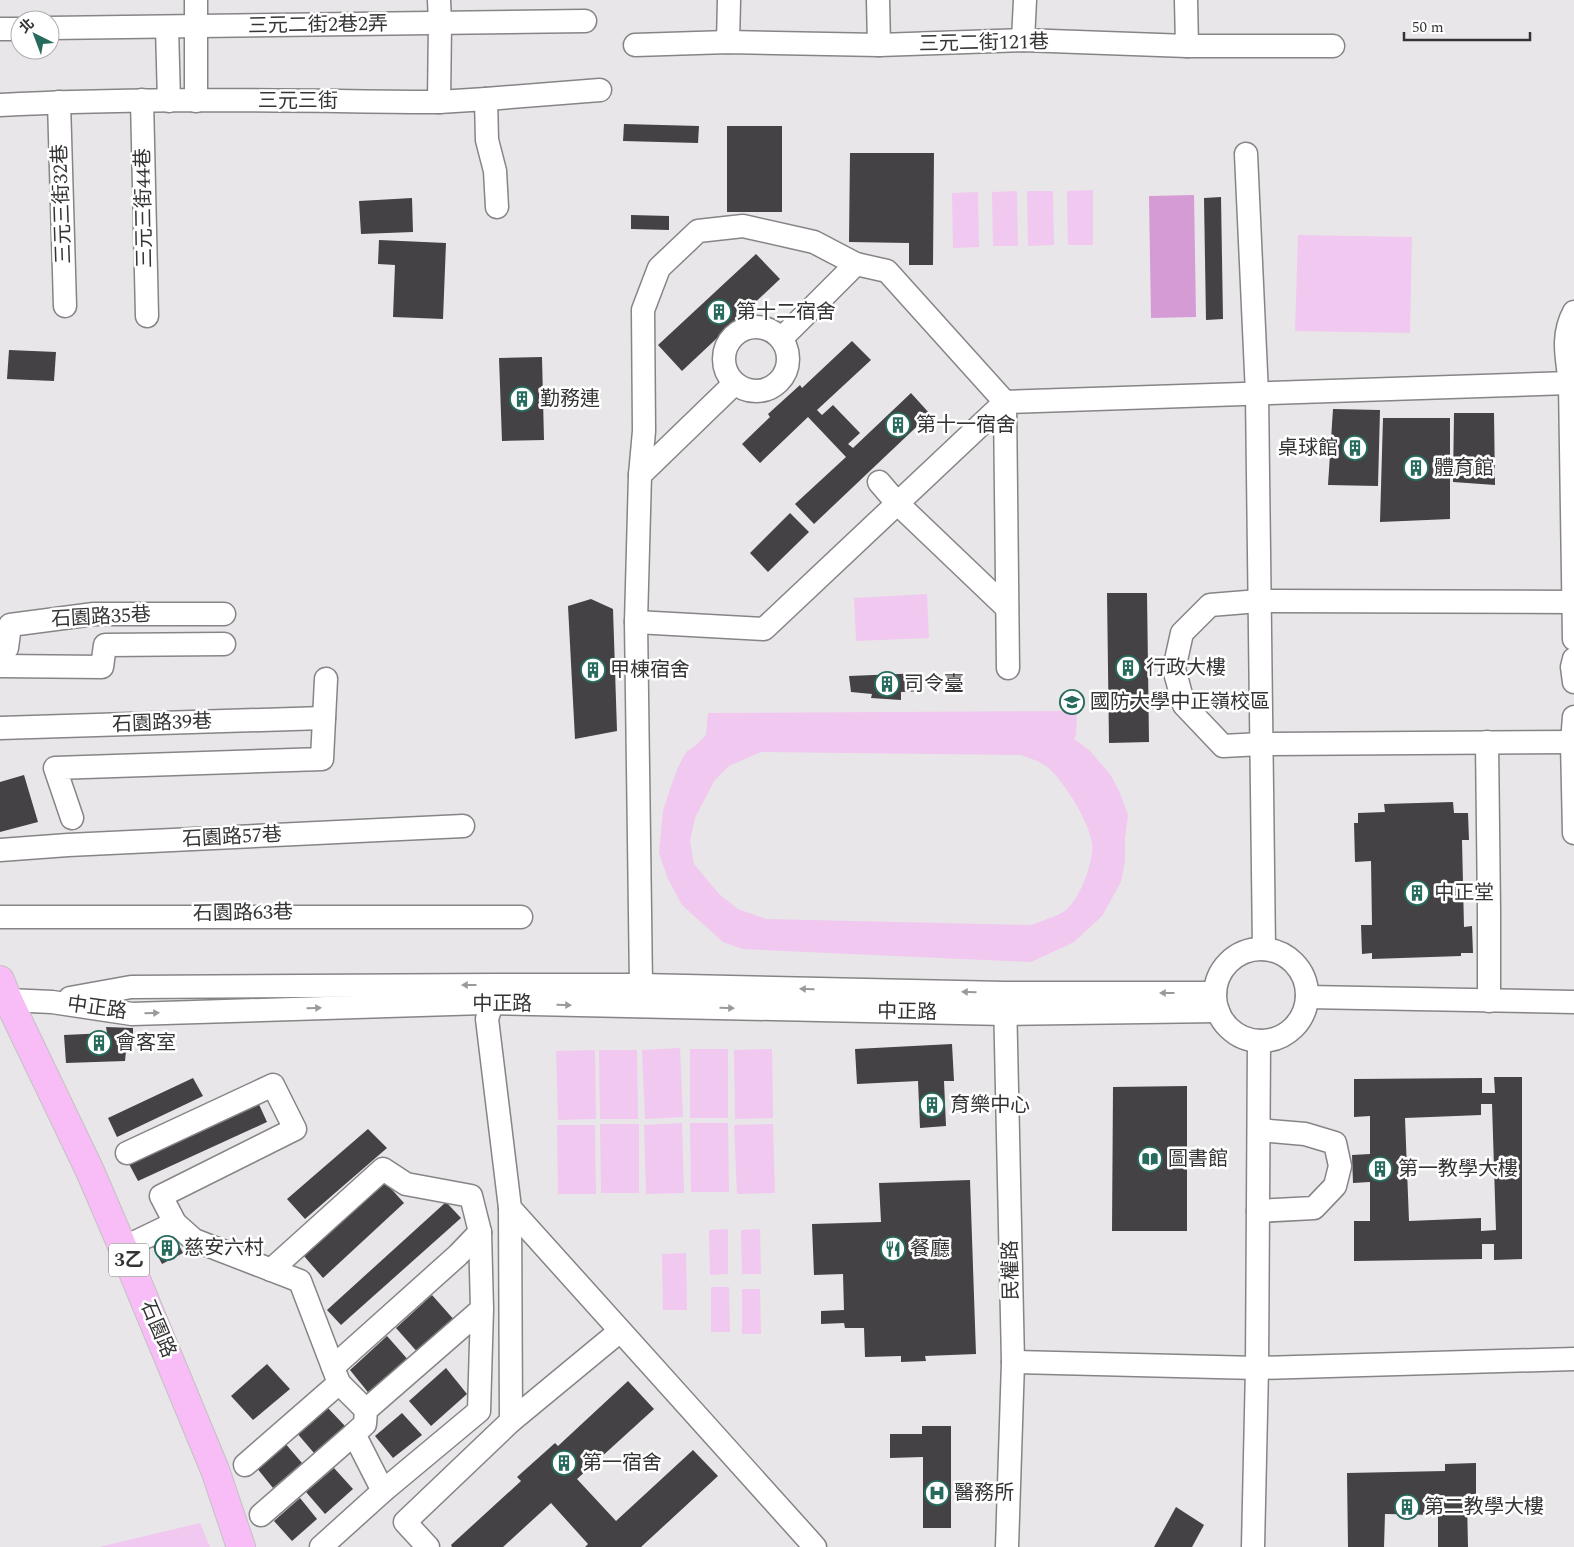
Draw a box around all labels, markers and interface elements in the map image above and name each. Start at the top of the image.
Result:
street label: 三元二街2巷2弄 [248,9,388,41]
north arrow [10,10,60,60]
scale bar [1404,10,1530,42]
text: 北 [14,13,39,38]
text: 50 m [1412,16,1444,39]
street label: 三元二街121巷 [919,27,1049,59]
street label: 三元三街 [258,86,338,116]
street label: 三元三街32巷 [45,144,79,264]
street label: 三元三街44巷 [128,148,160,268]
place label: 第十二宿舍 [736,297,836,327]
building icon: 第十二宿舍 [706,299,732,325]
place label: 勤務連 [540,384,600,414]
building icon: 勤務連 [509,386,535,412]
place label: 第十一宿舍 [916,410,1016,440]
building icon: 第十一宿舍 [885,412,911,438]
place label: 桌球館 [1278,433,1338,463]
building icon: 桌球館 [1342,435,1368,461]
place label: 體育館 [1434,453,1494,483]
building icon: 體育館 [1403,455,1429,481]
street label: 石園路35巷 [50,599,152,635]
place label: 行政大樓 [1146,653,1226,683]
place label: 甲棟宿舍 [610,655,690,685]
building icon: 行政大樓 [1115,655,1141,681]
building icon: 甲棟宿舍 [580,657,606,683]
place label: 司令臺 [904,669,964,699]
building icon: 司令臺 [874,671,900,697]
place label: 國防大學中正嶺校區 [1090,687,1270,717]
school or university icon: 國防大學中正嶺校區 [1059,689,1085,715]
street label: 石園路39巷 [112,706,212,740]
street label: 石園路57巷 [181,819,283,855]
place label: 中正堂 [1434,878,1494,908]
building icon: 中正堂 [1404,880,1430,906]
street label: 石園路63巷 [193,897,293,929]
one-way arrow [461,981,477,989]
one-way arrow [798,984,814,992]
one-way arrow [961,988,977,996]
street label: 中正路 [65,989,129,1027]
street label: 中正路 [472,989,532,1019]
one-way arrow [1158,989,1174,997]
street label: 中正路 [877,996,937,1028]
one-way arrow [556,1001,572,1009]
one-way arrow [307,1004,323,1012]
one-way arrow [719,1004,735,1012]
one-way arrow [144,1009,160,1017]
place label: 會客室 [116,1028,176,1058]
building icon: 會客室 [86,1030,112,1056]
place label: 育樂中心 [950,1090,1030,1120]
building icon: 育樂中心 [919,1092,945,1118]
place label: 圖書館 [1168,1144,1228,1174]
library icon: 圖書館 [1137,1146,1163,1172]
place label: 第一教學大樓 [1398,1154,1518,1184]
building icon: 第一教學大樓 [1367,1156,1393,1182]
place label: 慈安六村 [184,1233,264,1263]
place label: 餐廳 [910,1234,950,1264]
building icon: 慈安六村 [154,1235,180,1261]
restaurant icon: 餐廳 [880,1236,906,1262]
street label: 民權路 [995,1240,1027,1300]
road number: 3乙 [109,1244,149,1276]
street label: 石園路 [132,1296,184,1362]
place label: 第一宿舍 [582,1448,662,1478]
building icon: 第一宿舍 [551,1450,577,1476]
place label: 醫務所 [954,1478,1014,1508]
hospital icon: 醫務所 [924,1480,950,1506]
place label: 第二教學大樓 [1424,1492,1544,1522]
building icon: 第二教學大樓 [1394,1494,1420,1520]

